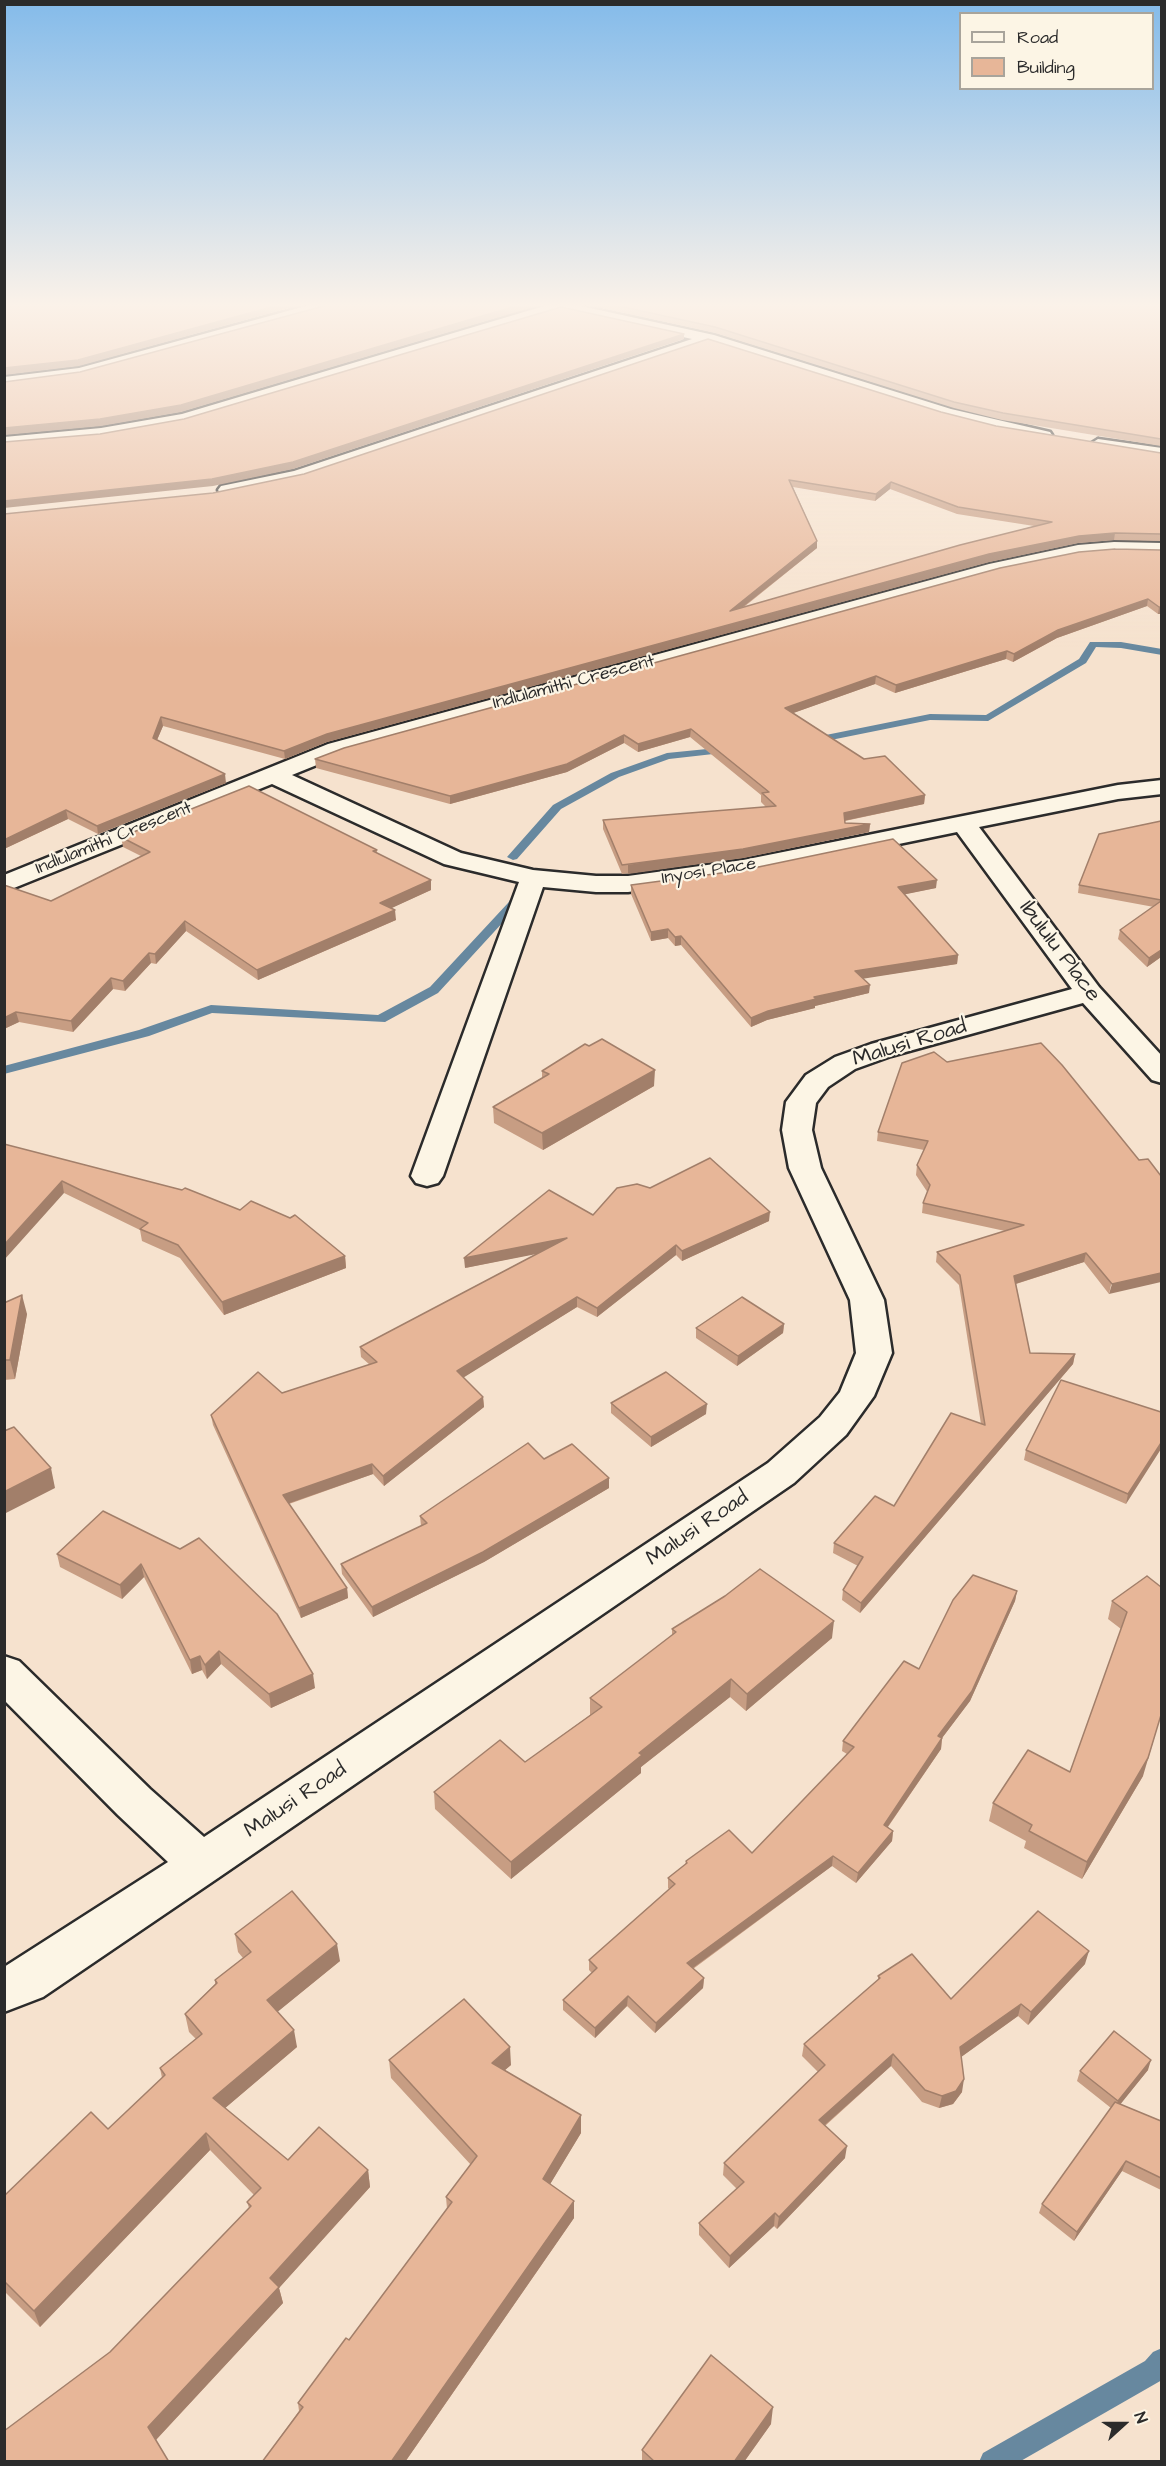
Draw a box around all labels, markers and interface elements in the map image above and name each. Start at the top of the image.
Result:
legend [959,12,1154,90]
text: Road [1017,25,1058,50]
text: Building [1017,55,1075,80]
street label: Indlulamithi Crescent [491,651,657,715]
street label: Indlulamithi Crescent [33,798,195,880]
street label: Inyosi Place [660,854,758,890]
street label: Ibululu Place [1013,896,1105,1008]
street label: Malusi Road [850,1014,970,1074]
street label: Malusi Road [642,1485,754,1573]
street label: Malusi Road [240,1757,352,1845]
north arrow [1094,2394,1154,2454]
text: N [1129,2409,1153,2426]

